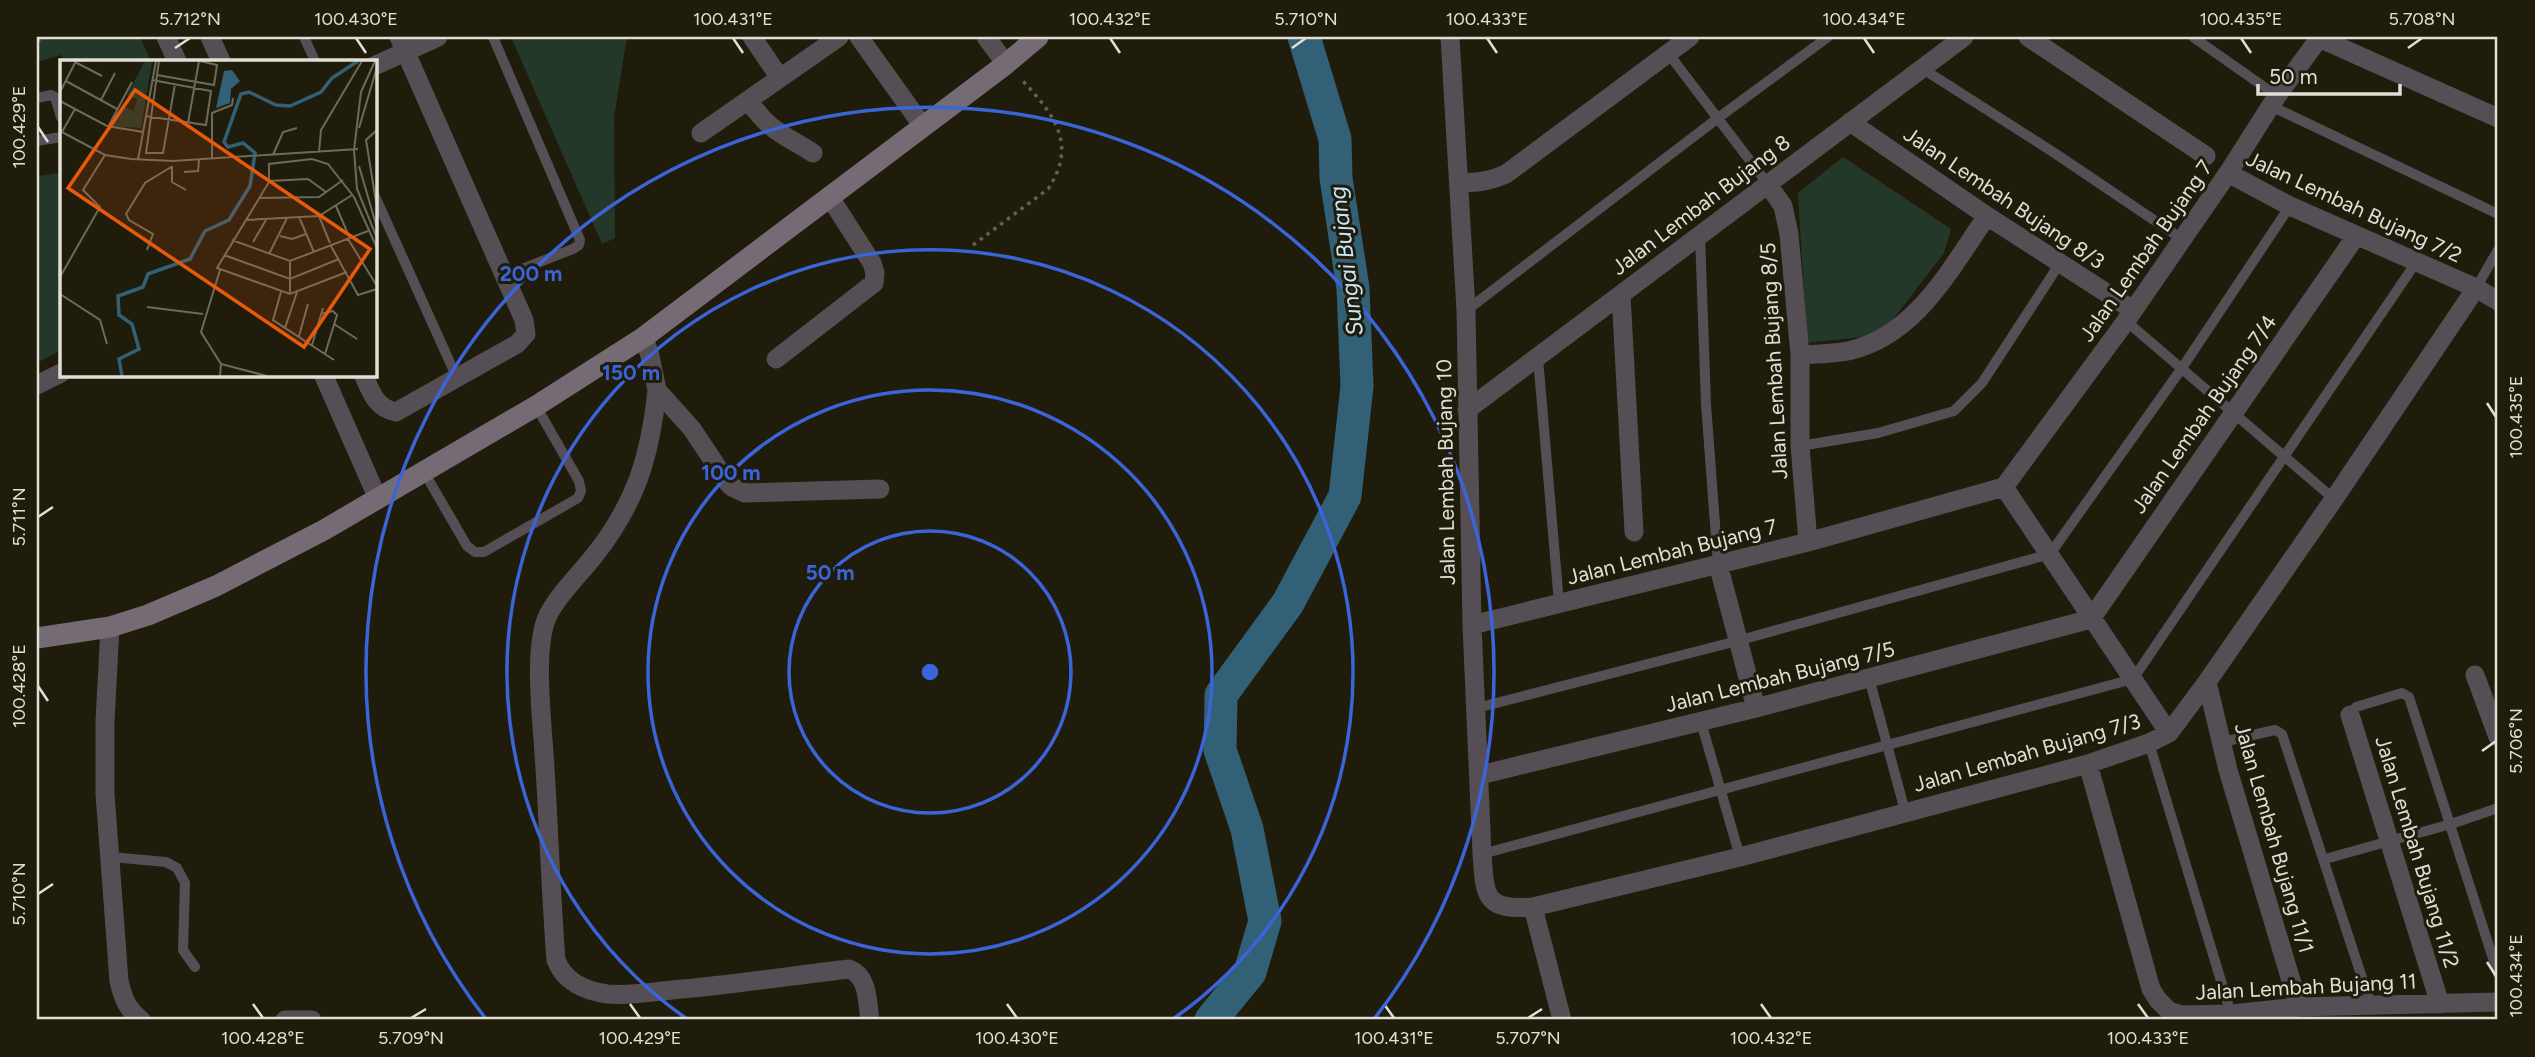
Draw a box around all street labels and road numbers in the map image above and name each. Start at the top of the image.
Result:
street label: Jalan Lembah Bujang 8/3 [1899,121,2109,274]
street label: Jalan Lembah Bujang 8 [1607,129,1795,280]
street label: Jalan Lembah Bujang 7/2 [2242,146,2466,268]
street label: Jalan Lembah Bujang 7 [2074,155,2218,346]
street label: Jalan Lembah Bujang 8/5 [1755,242,1792,480]
street label: Jalan Lembah Bujang 7/4 [2126,310,2282,518]
street label: Jalan Lembah Bujang 10 [1431,359,1460,585]
street label: Jalan Lembah Bujang 7 [1564,513,1779,590]
street label: Jalan Lembah Bujang 7/5 [1663,636,1897,717]
street label: Jalan Lembah Bujang 7/3 [1910,708,2143,797]
street label: Jalan Lembah Bujang 11/1 [2230,720,2319,956]
street label: Jalan Lembah Bujang 11/2 [2370,733,2465,971]
street label: Jalan Lembah Bujang 11 [2195,968,2417,1005]

